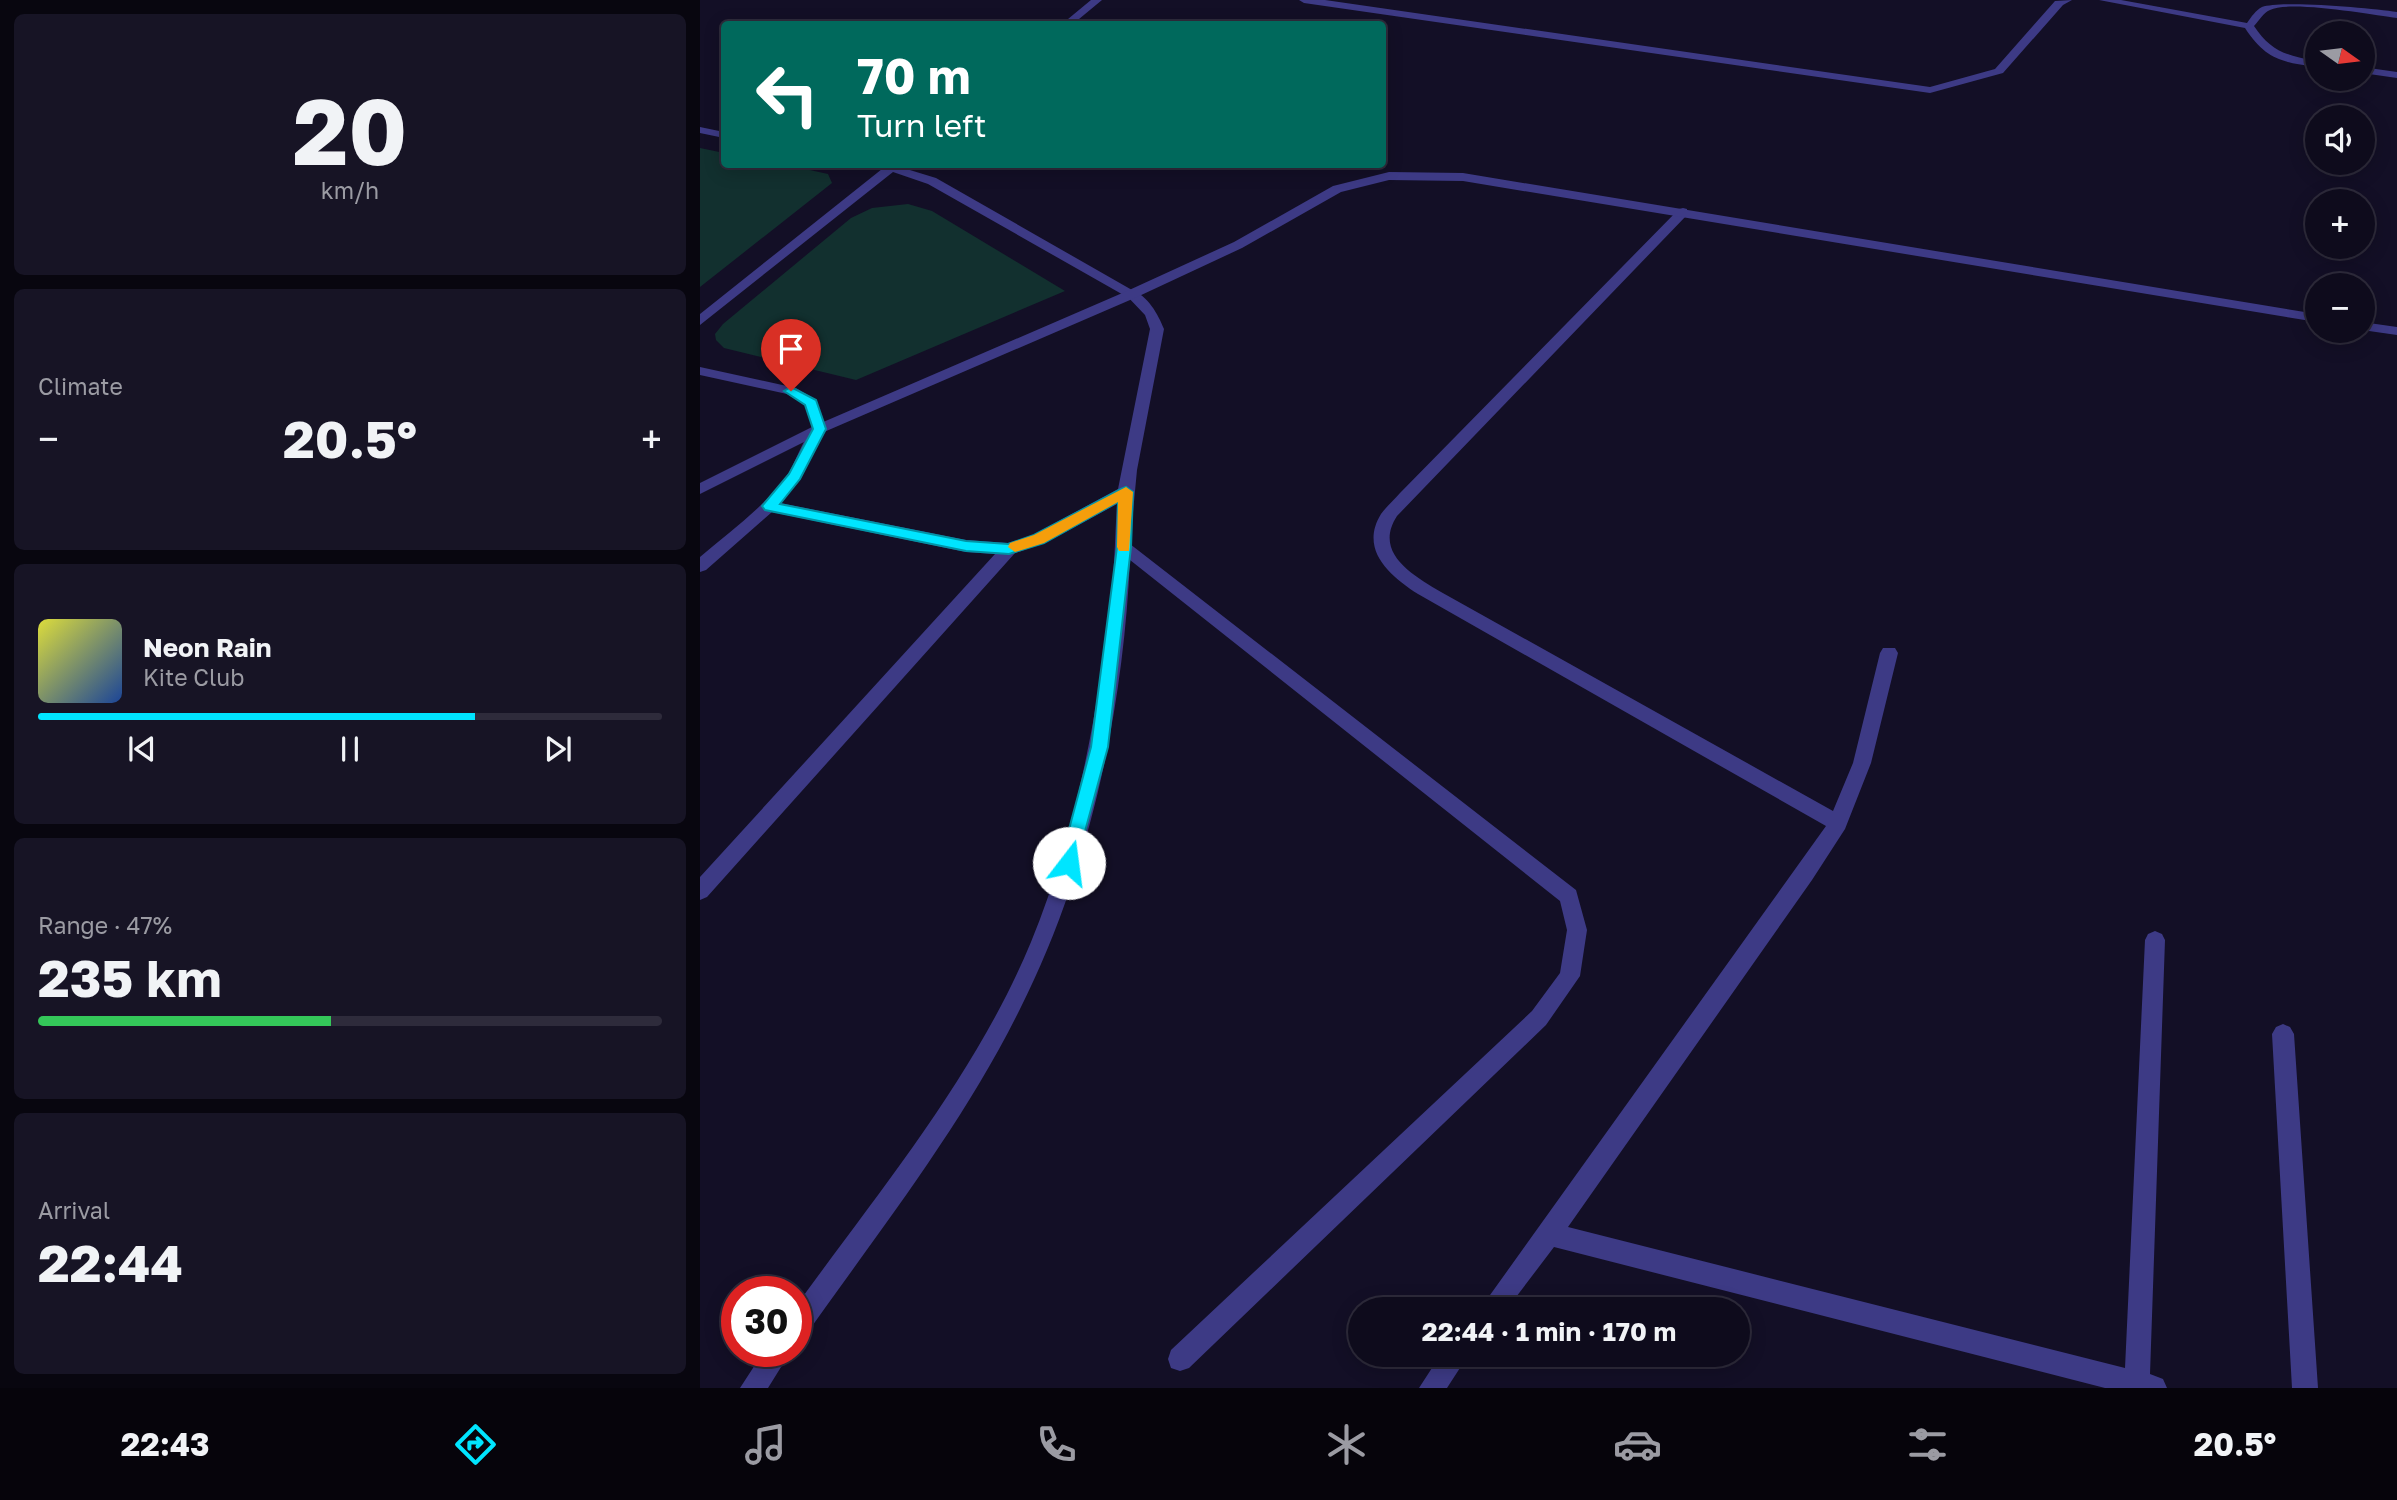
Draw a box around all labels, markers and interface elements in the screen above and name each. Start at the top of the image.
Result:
north arrow [2305,21,2375,91]
map controls [2305,21,2375,343]
text: 70 m [857,46,971,105]
icon: left [742,49,833,140]
text: 20 [293,76,407,185]
button: sound [2305,105,2375,175]
text: Turn left [857,106,986,144]
text: km/h [321,176,379,204]
button: + [2305,189,2375,259]
button: − [2305,273,2375,343]
pin [761,319,821,391]
icon: arrive [772,330,810,368]
text: Climate [38,372,123,400]
text: 20.5° [283,407,417,469]
text: − [38,416,59,461]
text: + [641,416,662,461]
text: Neon Rain [143,632,272,663]
text: Kite Club [143,663,244,691]
icon: previous [123,730,161,768]
icon: pause [331,730,369,768]
icon: next [539,730,577,768]
position arrow [1032,826,1106,900]
text: Range · 47% [38,911,172,939]
text: 235 km [38,946,222,1008]
text: Arrival [38,1196,110,1224]
text: 22:44 [38,1231,183,1293]
speed limit sign: 30 [721,1276,812,1367]
text: 22:44 · 1 min · 170 m [1422,1316,1676,1347]
icon: directions [451,1420,500,1469]
icon: music [741,1420,790,1469]
icon: phone [1032,1420,1081,1469]
icon: climate [1322,1420,1371,1469]
icon: car [1613,1420,1662,1469]
icon: filters [1903,1420,1952,1469]
text: 22:43 [121,1425,210,1463]
text: 20.5° [2194,1425,2276,1463]

